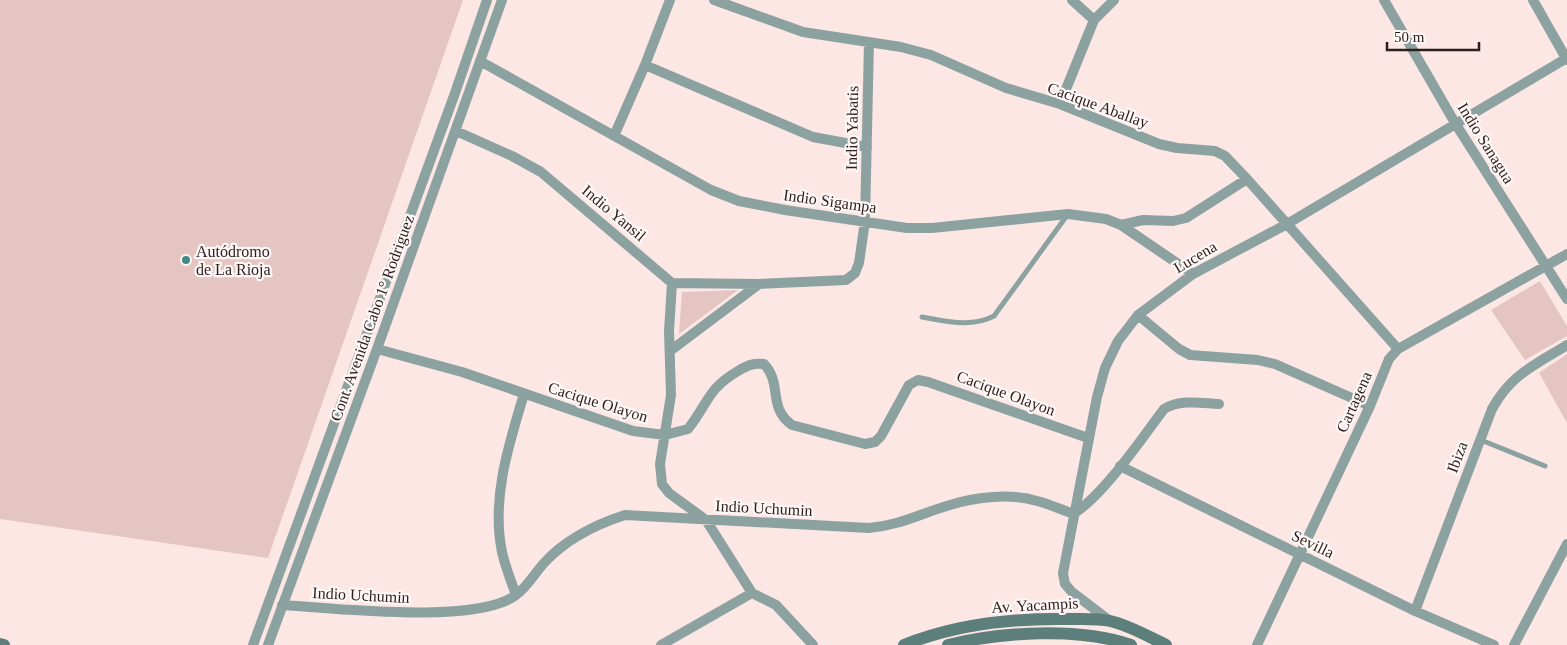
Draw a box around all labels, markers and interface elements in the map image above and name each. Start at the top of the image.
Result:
scale bar [1387,20,1480,52]
text: 50 m [1394,29,1425,45]
street label: Cacique Aballay [1045,79,1151,132]
street label: Indio Yabatis [843,86,861,170]
street label: Indio Sanagua [1454,99,1518,187]
street label: Indio Yansil [579,182,650,245]
street label: Indio Sigampa [782,186,878,217]
street label: Cont. Avenida Cabo 1° Rodriguez [327,213,418,424]
street label: Lucena [1170,238,1220,276]
place label: Autódromo de La Rioja [196,243,271,279]
marker: Autódromo de La Rioja [180,254,192,266]
street label: Cacique Olayon [954,367,1058,420]
street label: Cartagena [1333,369,1376,435]
street label: Cacique Olayon [546,379,650,426]
street label: Ibiza [1443,439,1471,475]
street label: Indio Uchumin [715,497,813,519]
street label: Sevilla [1289,527,1337,561]
street label: Indio Uchumin [312,584,410,606]
street label: Av. Yacampis [991,594,1079,617]

